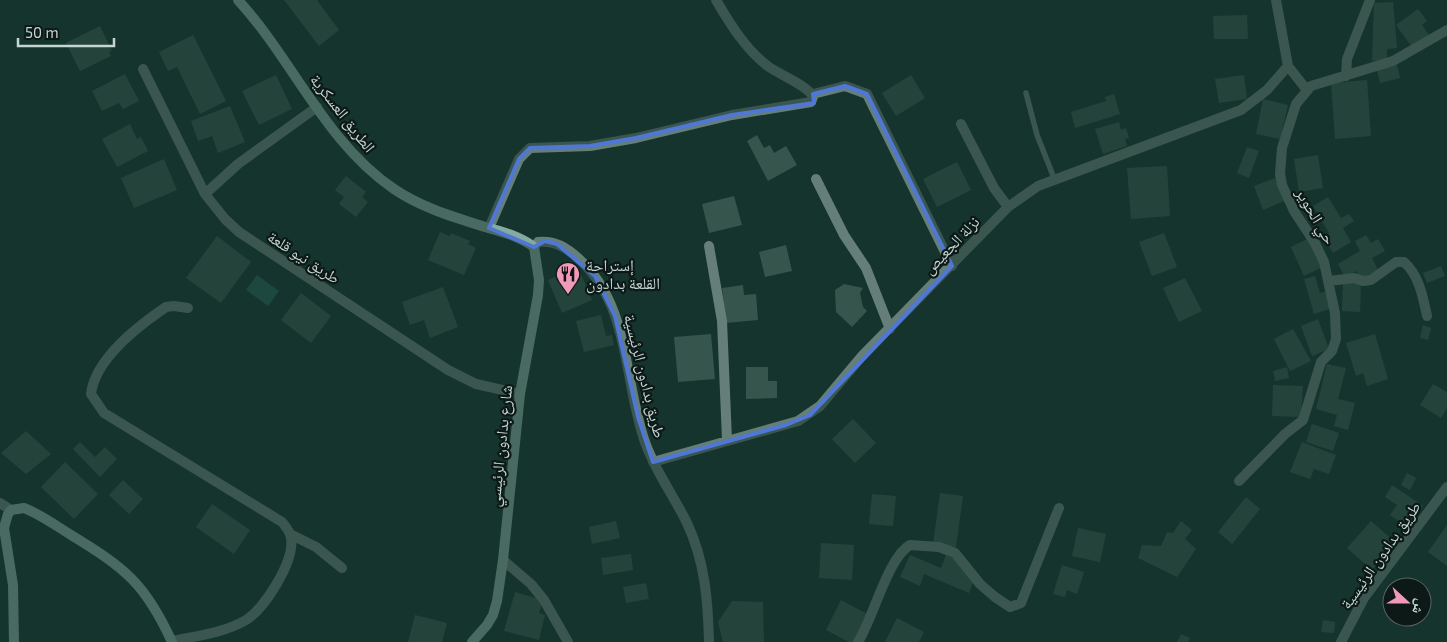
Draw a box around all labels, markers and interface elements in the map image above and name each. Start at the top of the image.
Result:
scale bar [18,15,114,47]
text: 50 m [25,23,59,41]
street label: الطريق العسكرية [305,70,380,157]
street label: حي الحوير [1289,183,1340,249]
street label: نزلة الجعيص [918,212,984,279]
street label: طريق نيو قلعة [264,226,344,289]
place label: إستراحة القلعة بدادون [586,255,660,294]
restaurant icon: إستراحة القلعة بدادون [555,261,581,295]
street label: طريق بدادون الرئيسية [619,312,670,440]
street label: شارع بدادون الرئيسي [484,384,519,508]
street label: طريق بدادون الرئيسية [1335,497,1425,613]
north arrow [1382,577,1432,627]
text: ش [1408,596,1430,617]

